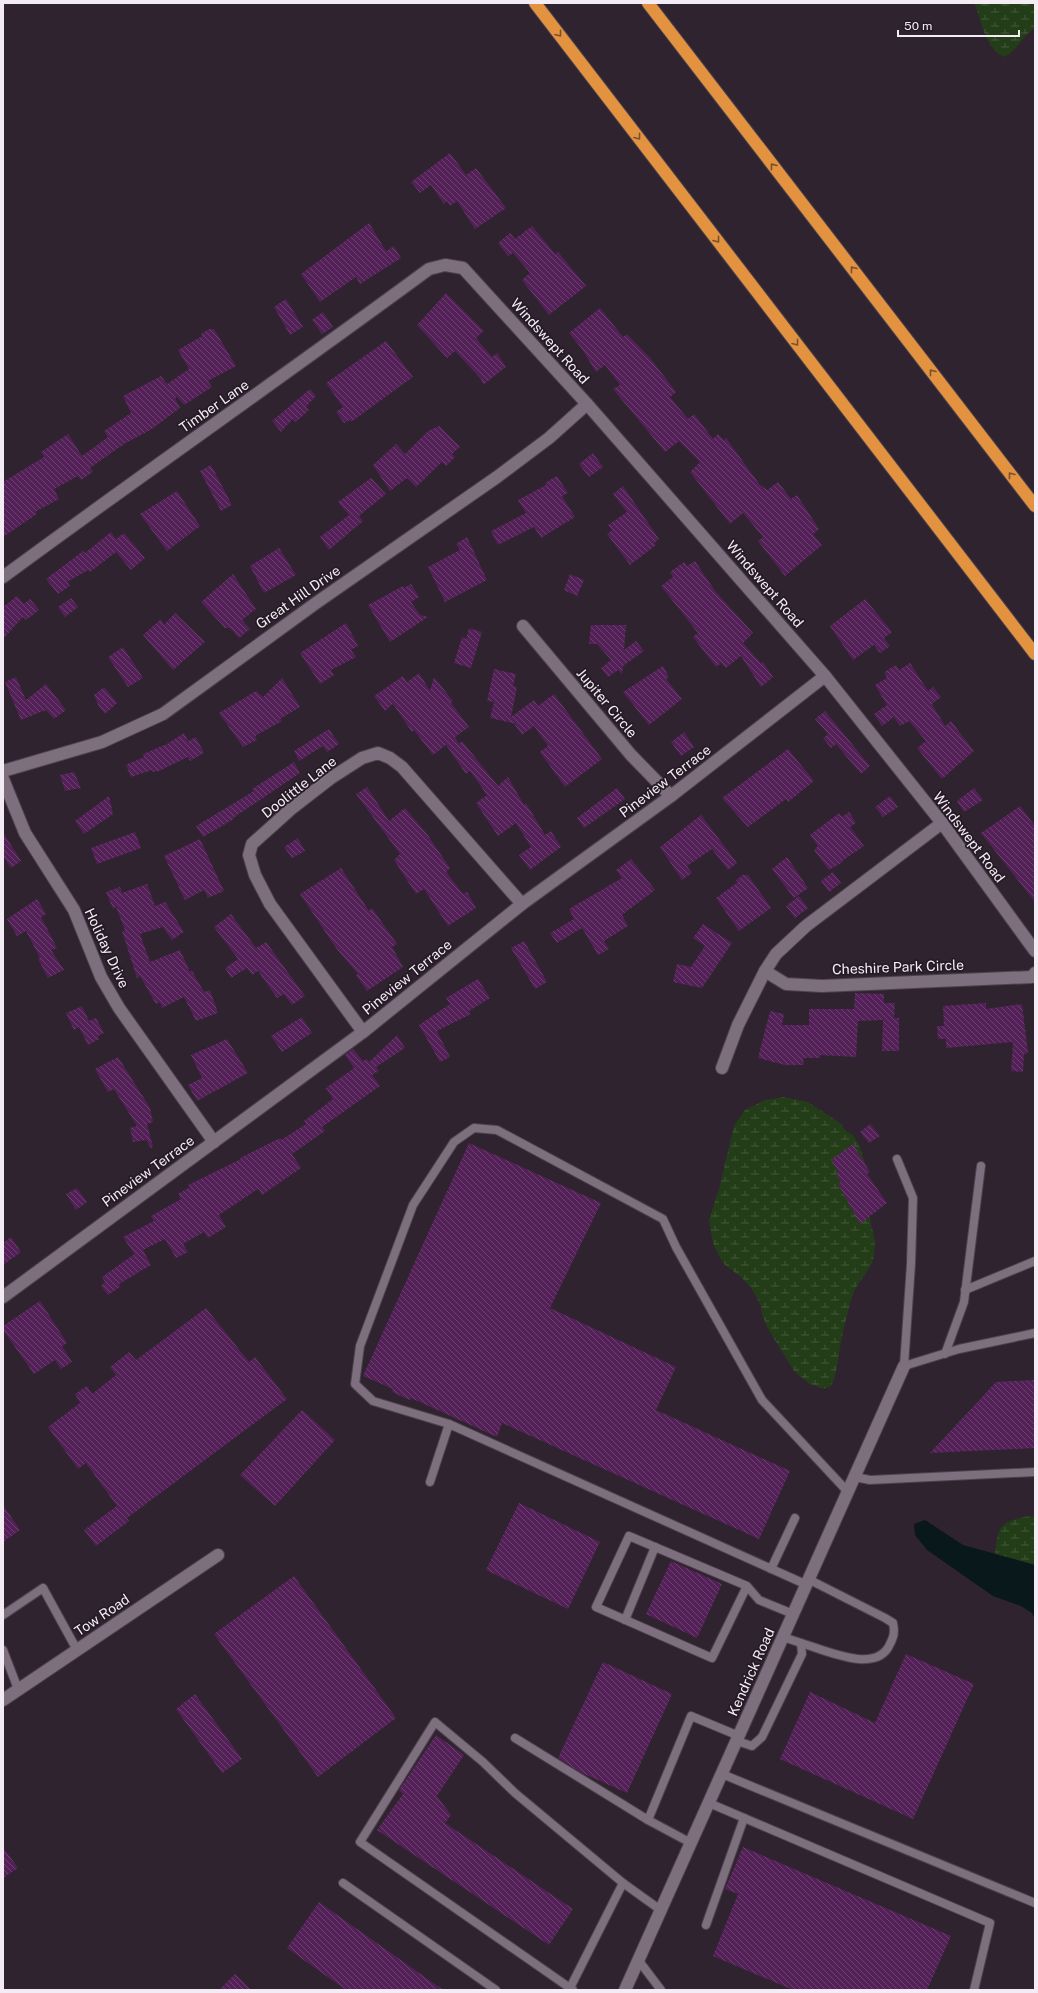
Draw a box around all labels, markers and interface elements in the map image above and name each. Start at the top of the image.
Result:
scale bar [898,12,1019,38]
text: 50 m [904,19,932,33]
one-way arrow [554,29,561,36]
one-way arrow [633,133,640,140]
one-way arrow [771,163,778,170]
one-way arrow [712,236,720,243]
one-way arrow [850,266,857,273]
street label: Windswept Road [508,295,592,387]
one-way arrow [791,339,798,346]
one-way arrow [930,369,937,376]
street label: Timber Lane [176,376,252,436]
one-way arrow [1009,472,1016,479]
street label: Windswept Road [723,538,807,630]
street label: Great Hill Drive [253,562,343,632]
street label: Jupiter Circle [573,665,641,741]
street label: Pineview Terrace [616,741,714,821]
street label: Doolittle Lane [259,753,339,821]
street label: Windswept Road [930,789,1008,885]
street label: Holiday Drive [81,905,133,991]
street label: Pineview Terrace [359,936,455,1018]
street label: Cheshire Park Circle [832,957,964,977]
street label: Pineview Terrace [99,1132,197,1210]
street label: Tow Road [72,1591,132,1639]
street label: Kendrick Road [724,1626,778,1718]

